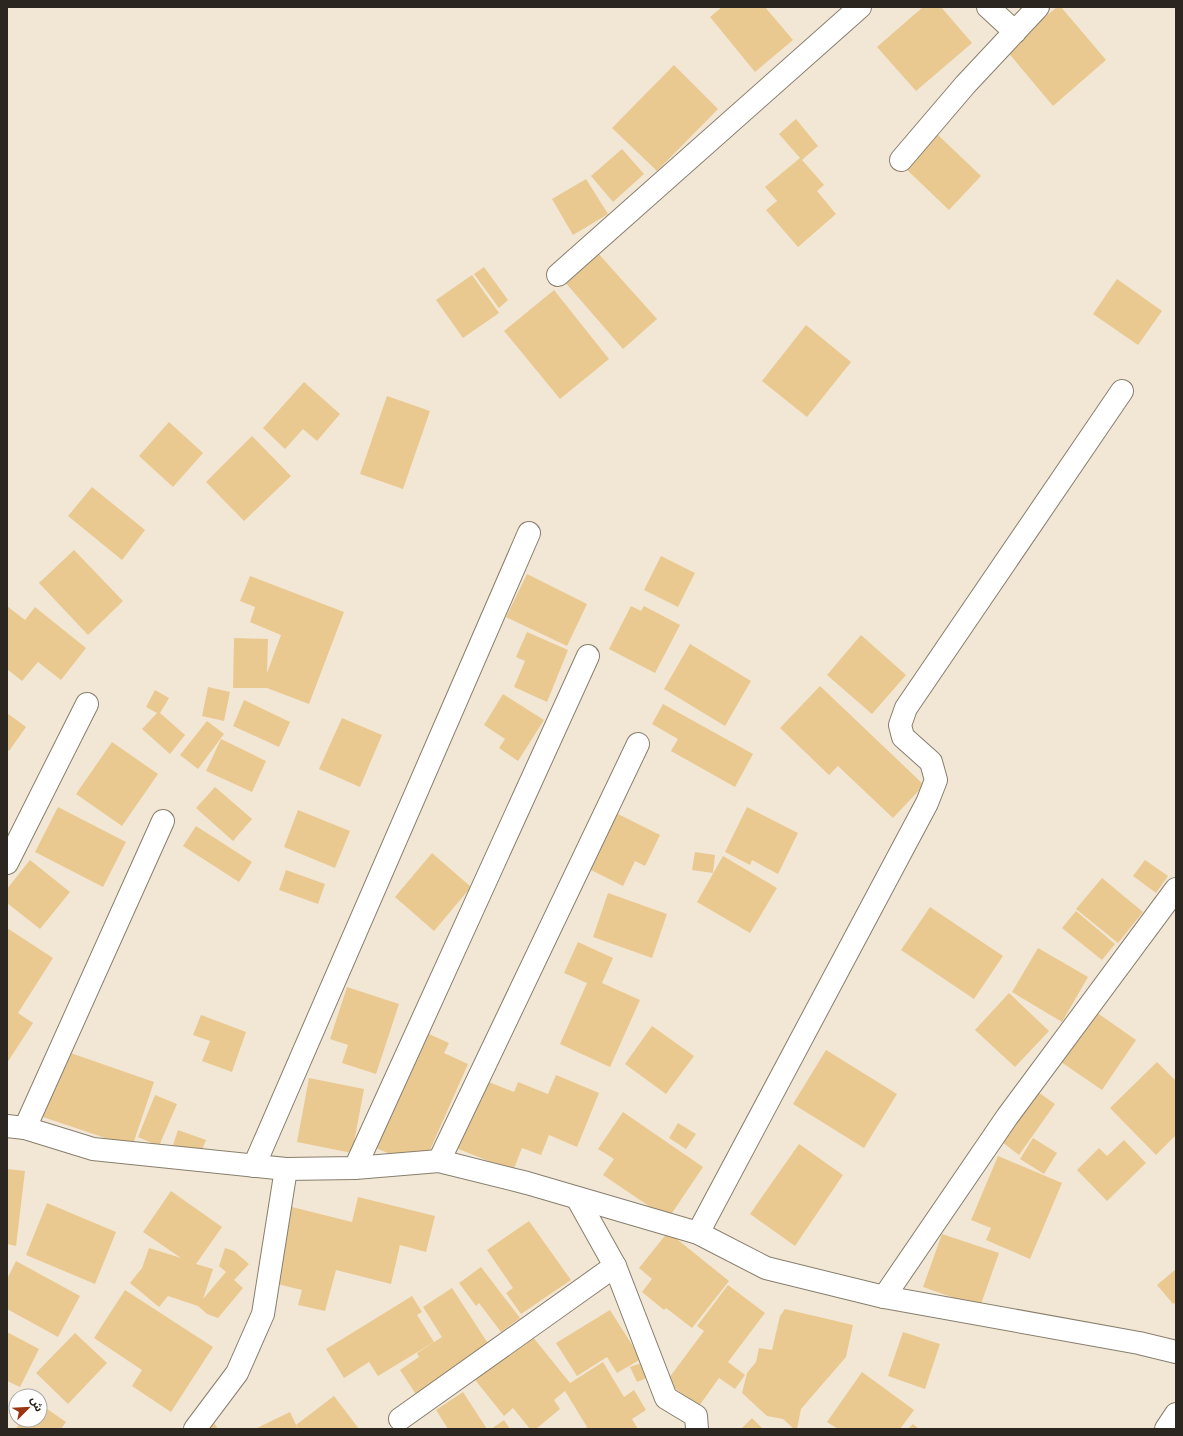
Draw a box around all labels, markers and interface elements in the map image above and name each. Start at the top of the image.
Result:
north arrow [8,1388,48,1428]
text: ش [28,1394,48,1414]

